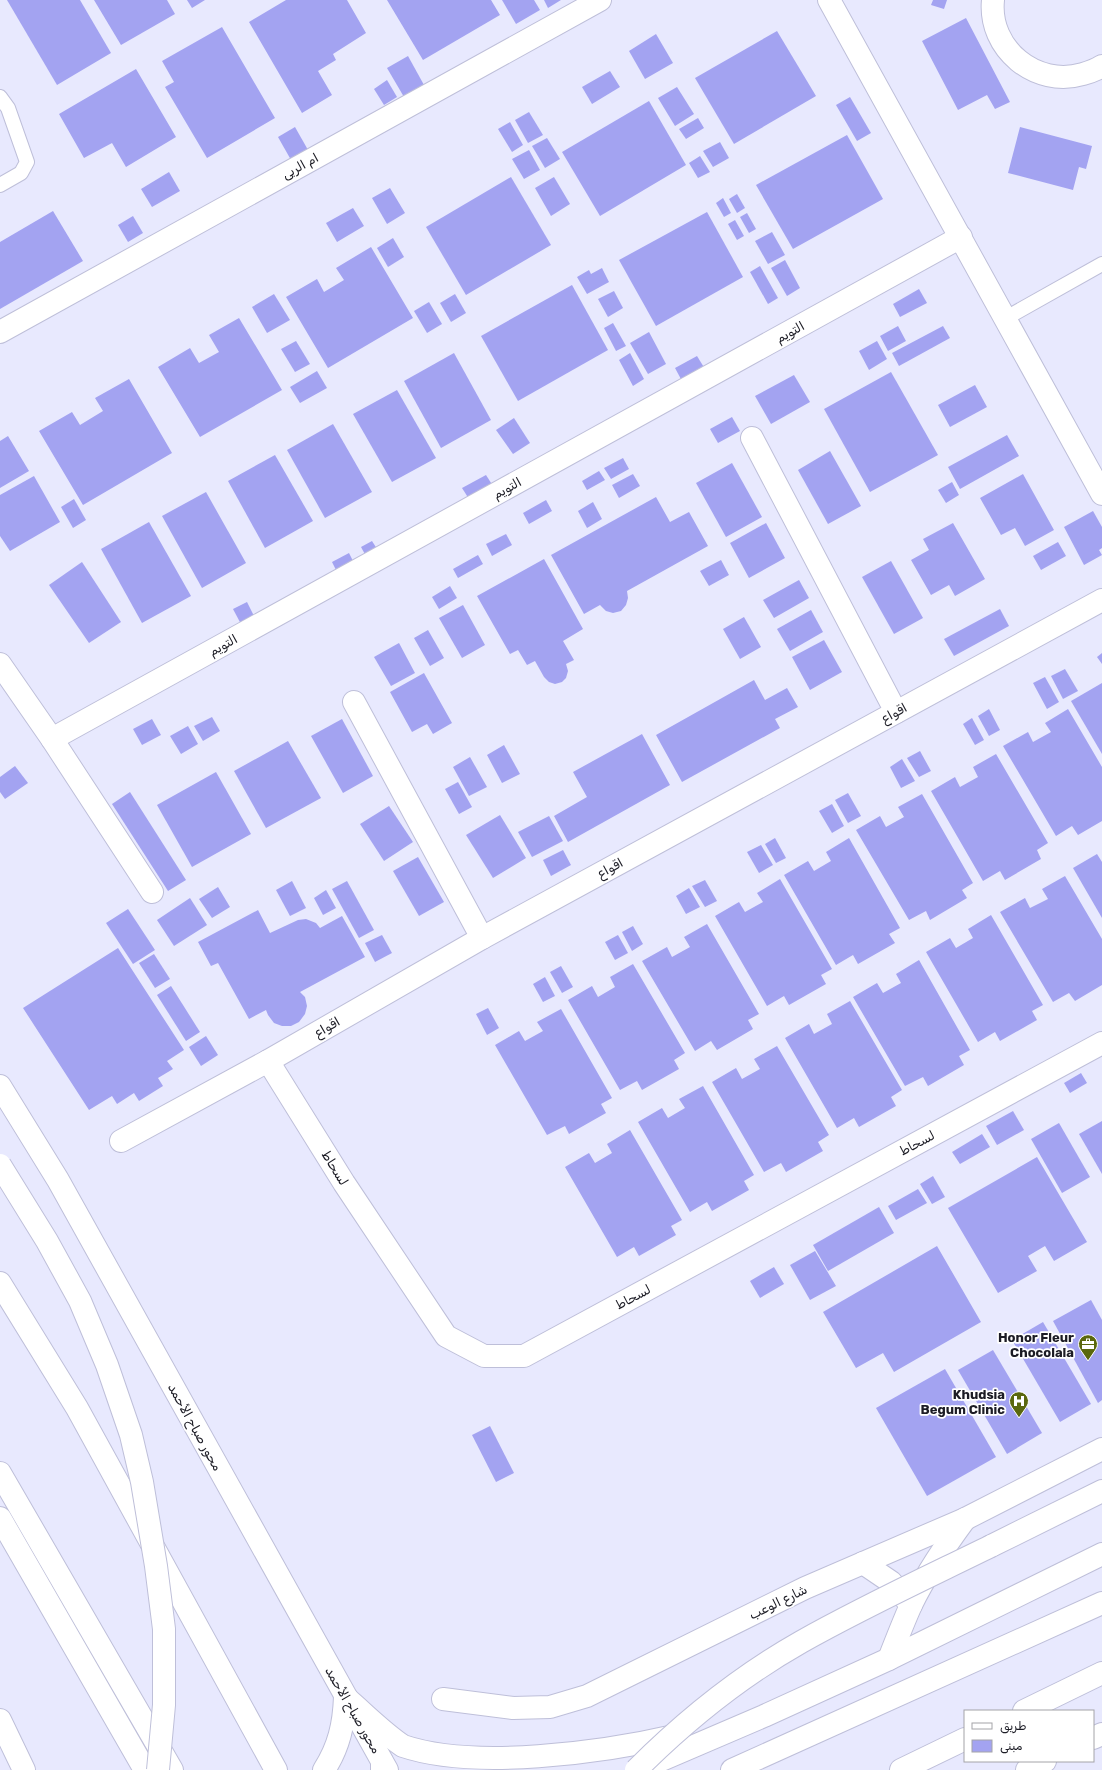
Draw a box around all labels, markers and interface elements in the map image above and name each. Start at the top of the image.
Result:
street label: ام الربى [279,150,321,183]
street label: التويم [773,318,807,347]
street label: التويم [490,474,524,503]
street label: التويم [206,631,240,660]
street label: اقواع [878,700,911,728]
street label: اقواع [594,855,627,883]
street label: اقواع [311,1014,344,1042]
street label: لسحاط [897,1127,937,1159]
street label: لسحاط [319,1148,351,1188]
street label: لسحاط [613,1281,653,1313]
place label: Honor Fleur Chocolala [998,1330,1074,1360]
office icon: Honor Fleur Chocolala [1077,1333,1099,1361]
street label: محور صباح الأحمد [163,1381,225,1474]
place label: Khudsia Begum Clinic [921,1387,1005,1417]
hospital icon: Khudsia Begum Clinic [1008,1390,1030,1418]
street label: شارع الوعب [747,1582,810,1624]
street label: محور صباح الأحمد [320,1664,384,1757]
legend [964,1710,1094,1762]
text: طريق [1000,1719,1026,1734]
text: مبنى [1000,1739,1023,1754]

